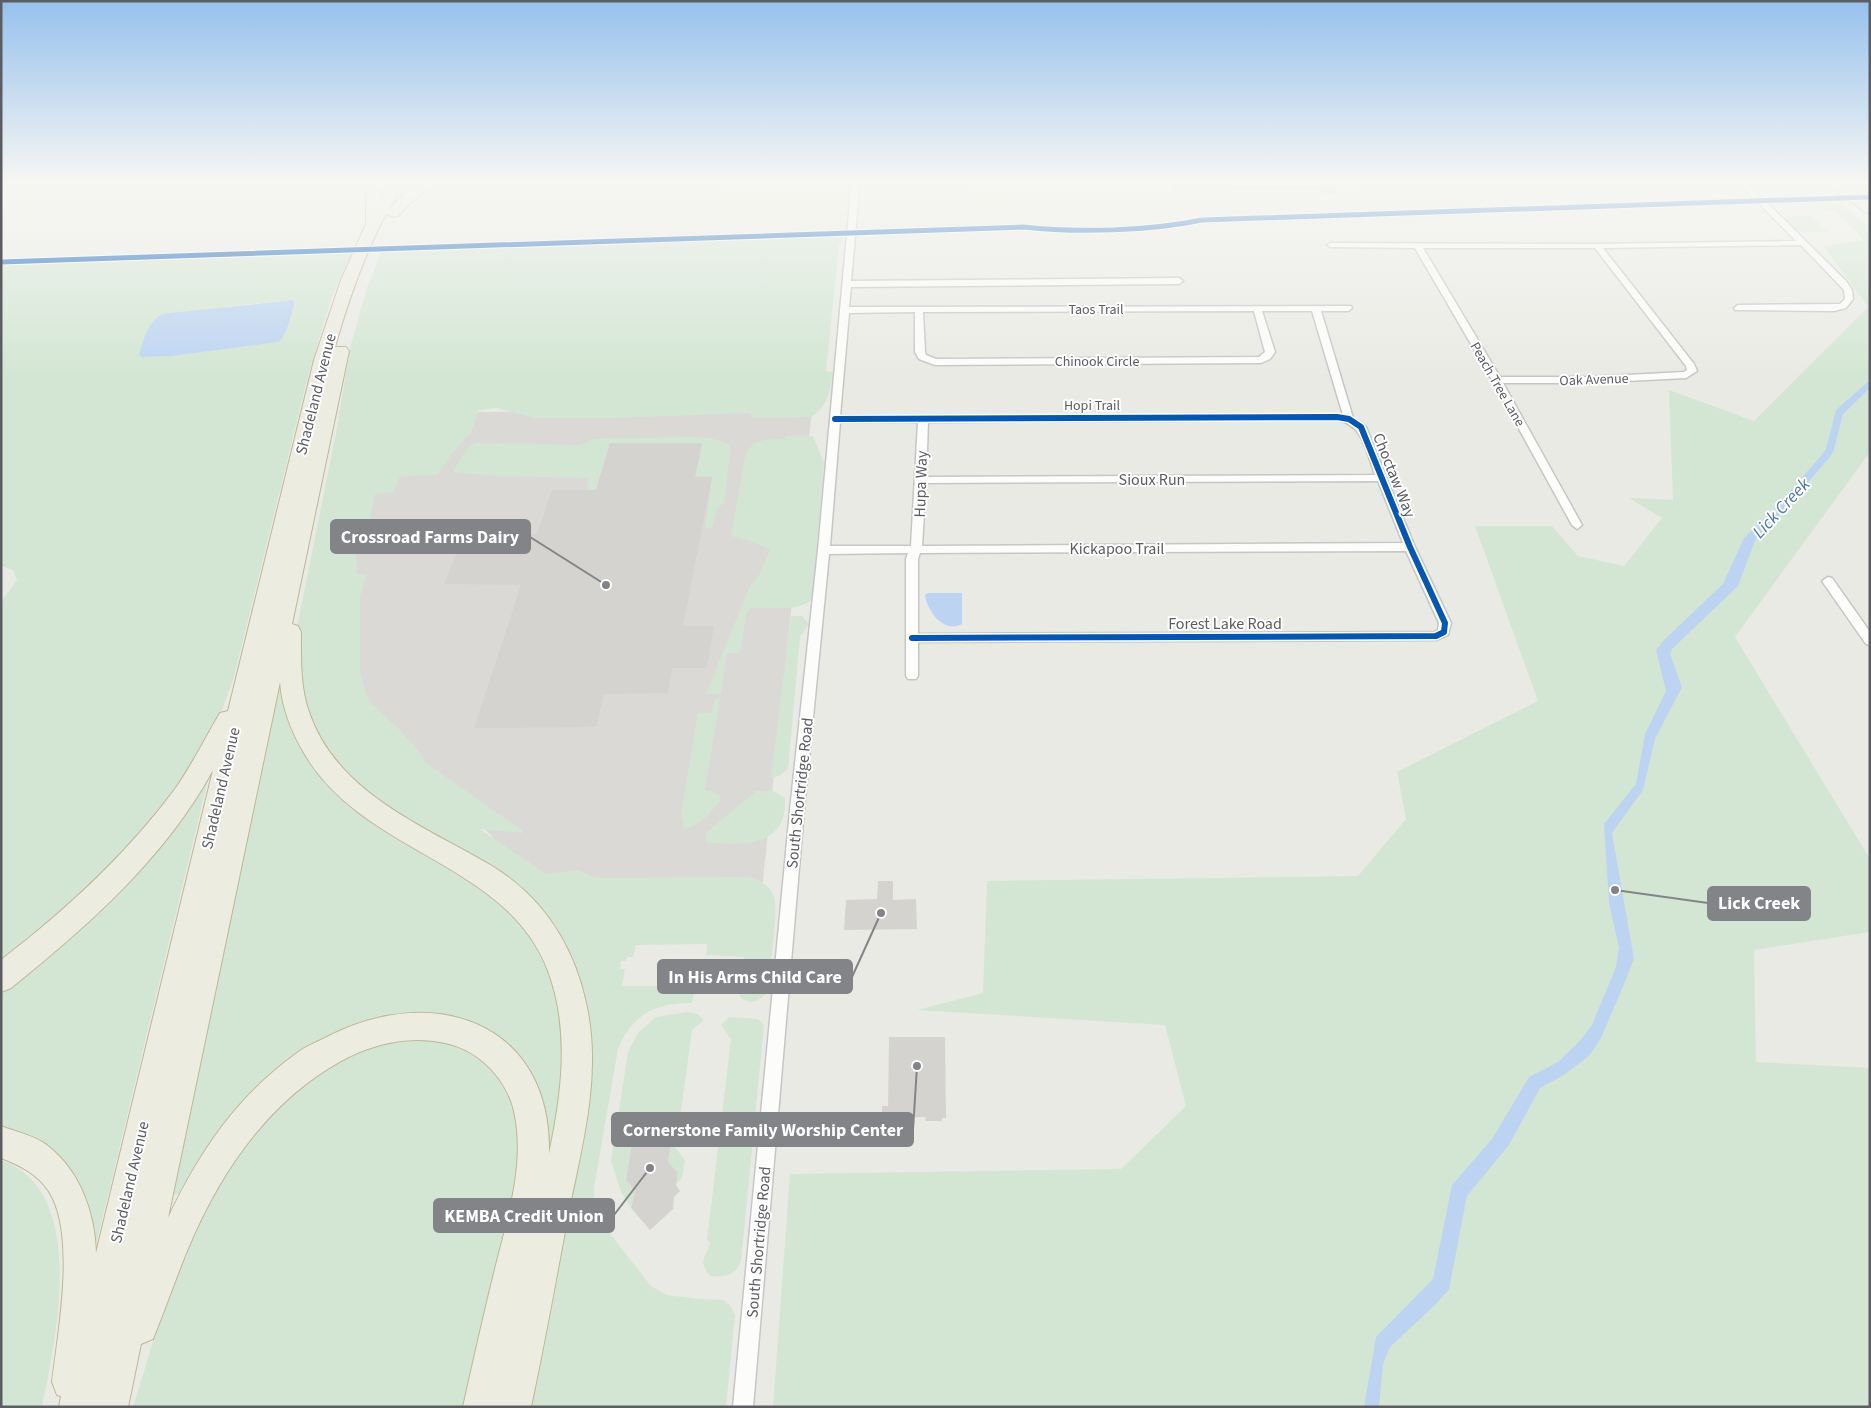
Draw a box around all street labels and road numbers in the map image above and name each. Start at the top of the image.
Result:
street label: Taos Trail [1068,300,1124,320]
street label: Shadeland Avenue [290,331,342,457]
street label: Peach Tree Lane [1465,338,1530,431]
street label: Chinook Circle [1055,352,1139,372]
street label: Oak Avenue [1559,369,1629,391]
street label: Hopi Trail [1064,396,1121,416]
street label: Choctaw Way [1367,430,1421,521]
street label: Hupa Way [909,450,933,518]
street label: Sioux Run [1119,469,1185,491]
street label: Kickapoo Trail [1070,538,1164,560]
street label: Forest Lake Road [1168,613,1282,635]
street label: South Shortridge Road [781,716,819,870]
street label: Shadeland Avenue [196,725,246,851]
street label: Shadeland Avenue [105,1119,155,1245]
street label: South Shortridge Road [741,1166,777,1319]

